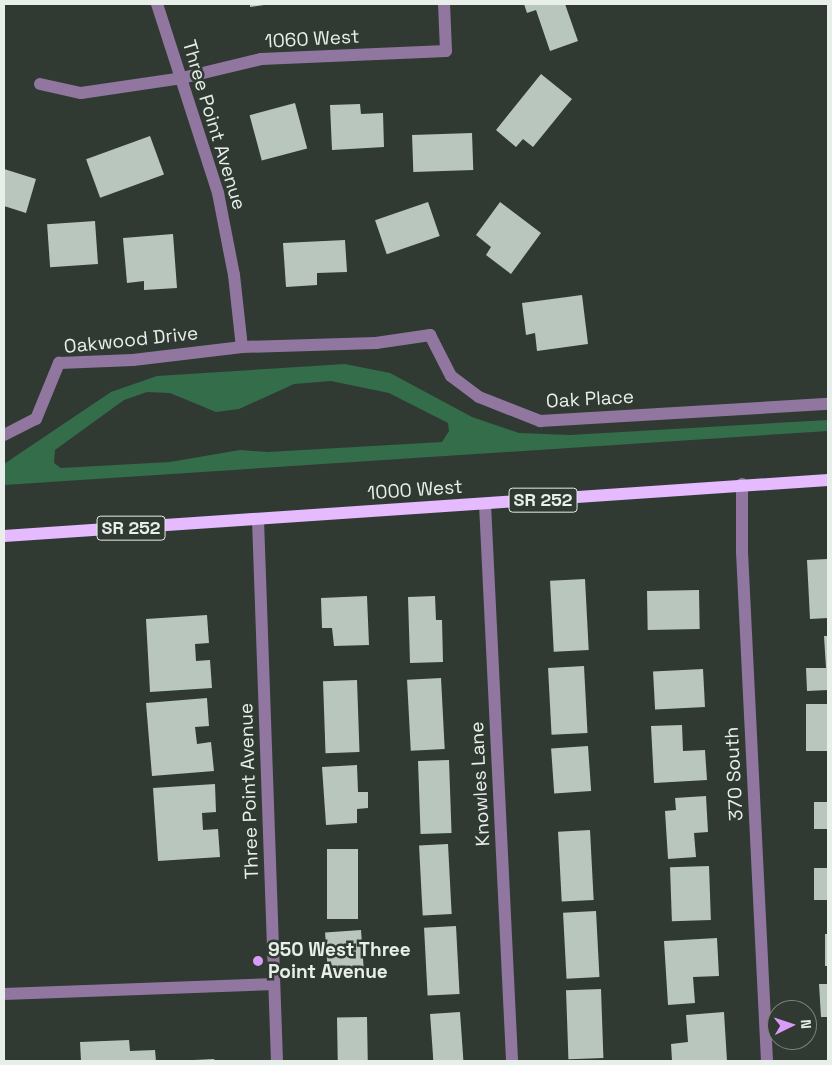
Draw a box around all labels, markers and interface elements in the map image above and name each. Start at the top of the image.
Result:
street label: 1060 West [264,25,360,53]
street label: Three Point Avenue [177,37,251,213]
street label: Oakwood Drive [63,322,199,358]
street label: Oak Place [545,385,635,413]
street label: 1000 West [367,475,463,505]
road number: SR 252 [508,484,578,516]
road number: SR 252 [96,512,166,544]
street label: Three Point Avenue [235,702,263,880]
street label: Knowles Lane [465,721,495,847]
street label: 370 South [720,726,748,822]
place label: 950 West Three Point Avenue [268,939,411,983]
marker: 950 West Three Point Avenue [252,955,264,967]
north arrow [767,1000,817,1050]
text: N [797,1019,815,1029]

